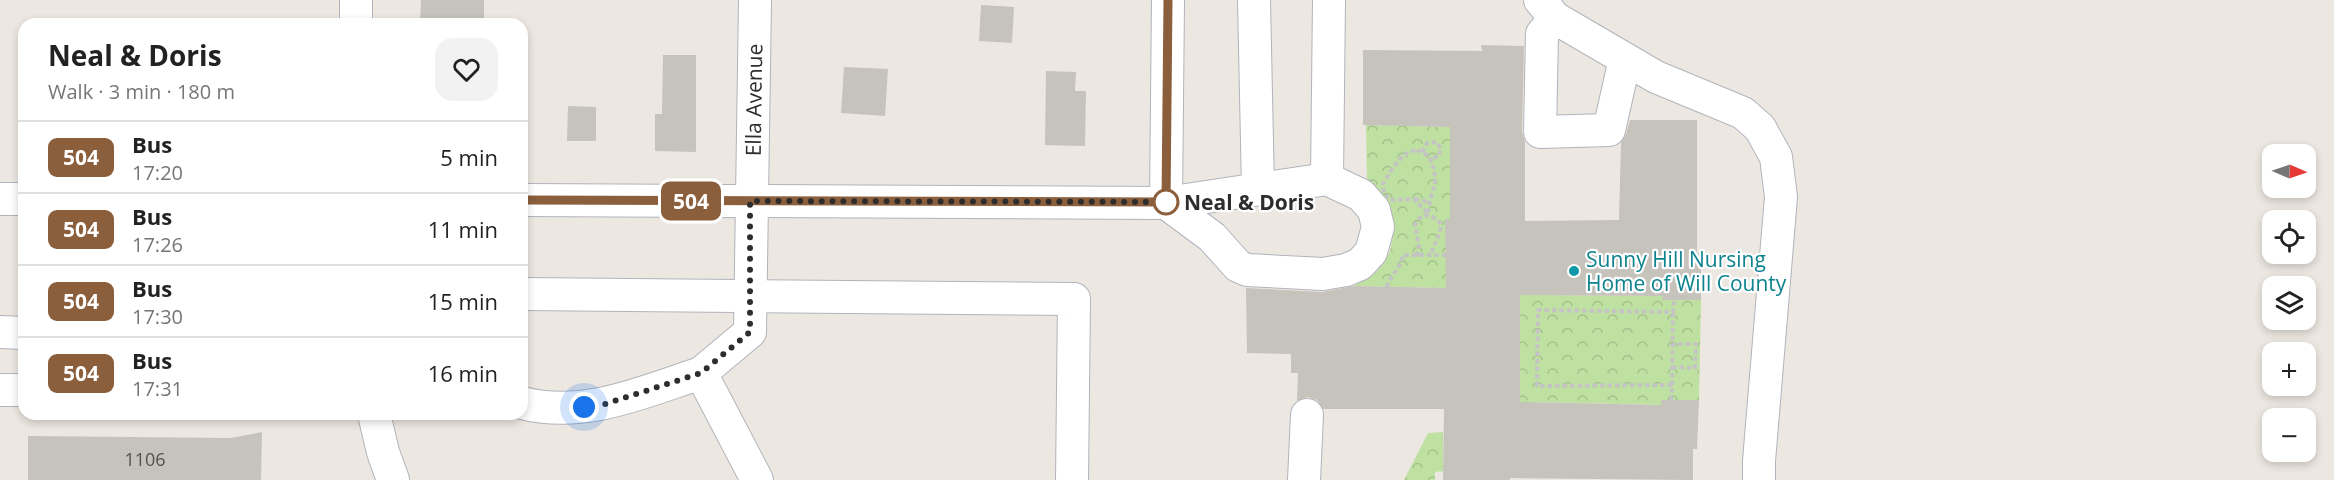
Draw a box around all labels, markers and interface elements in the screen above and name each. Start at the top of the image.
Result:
text: Neal & Doris [48,36,222,74]
button: heart [435,38,498,101]
street label: Ella Avenue [739,43,768,156]
text: Walk · 3 min · 180 m [48,78,235,105]
text: Bus [132,129,172,159]
text: 5 min [440,142,498,172]
text: 504 [63,143,99,171]
north arrow [2262,144,2316,198]
map controls [2262,144,2316,462]
text: 17:20 [132,159,183,186]
line badge: 504 [656,182,726,220]
text: 504 [673,187,709,215]
place label: Neal & Doris [1184,188,1314,216]
marker: Neal & Doris [1153,189,1179,215]
text: Bus [132,201,172,231]
button: locate [2262,210,2316,264]
text: 11 min [428,214,498,244]
text: 504 [63,215,99,243]
text: 17:26 [132,231,183,258]
place label: Sunny Hill Nursing Home of Will County [1586,245,1787,297]
marker: Sunny Hill Nursing Home of Will County [1567,264,1581,278]
text: Bus [132,273,172,303]
button: layers [2262,276,2316,330]
text: 15 min [428,286,498,316]
text: 504 [63,287,99,315]
text: 17:30 [132,303,183,330]
button: + [2262,342,2316,396]
text: Bus [132,345,172,375]
text: 16 min [428,358,498,388]
text: 504 [63,359,99,387]
text: 17:31 [132,375,183,402]
your location [569,392,599,422]
button: − [2262,408,2316,462]
house number: 1106 [124,447,166,471]

